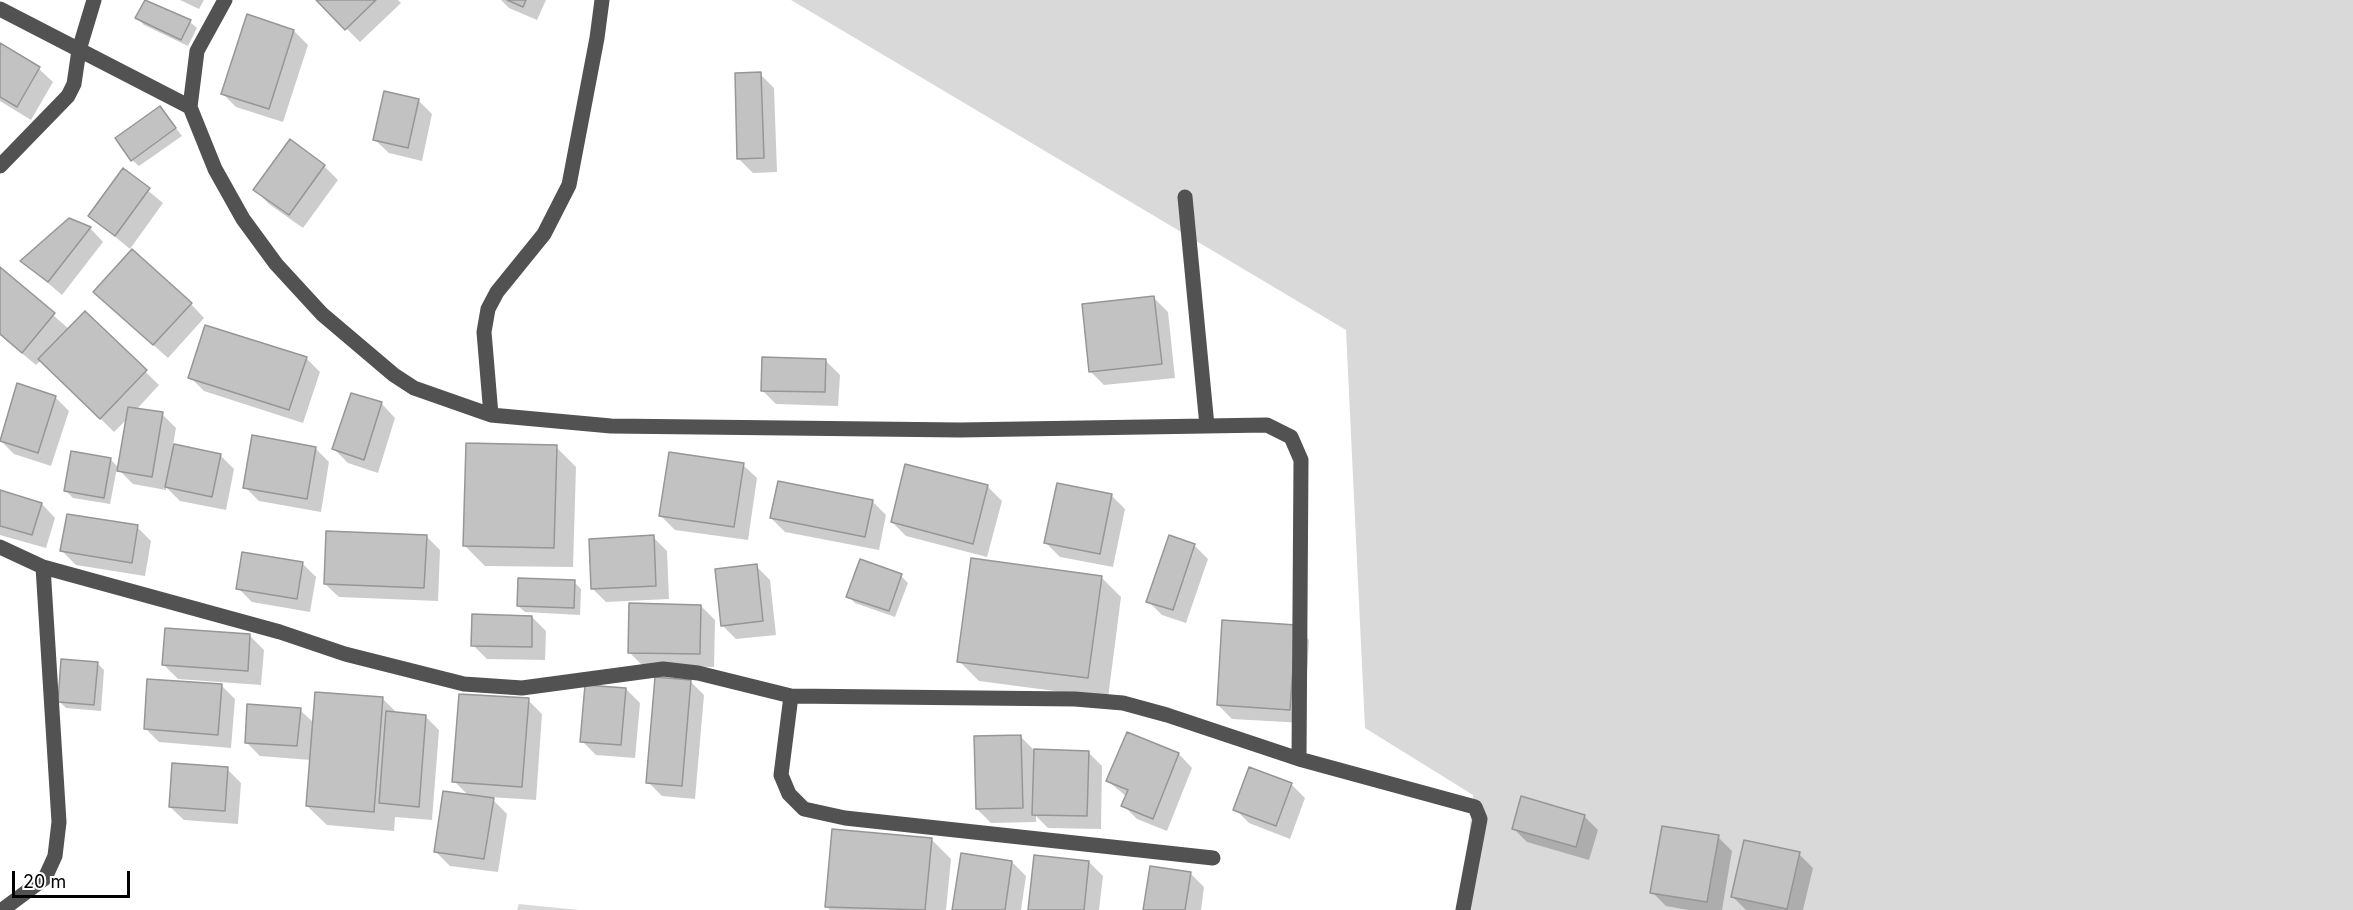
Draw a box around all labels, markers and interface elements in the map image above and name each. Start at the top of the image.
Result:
scale bar [15,859,134,897]
text: 20 m [23,871,66,892]

